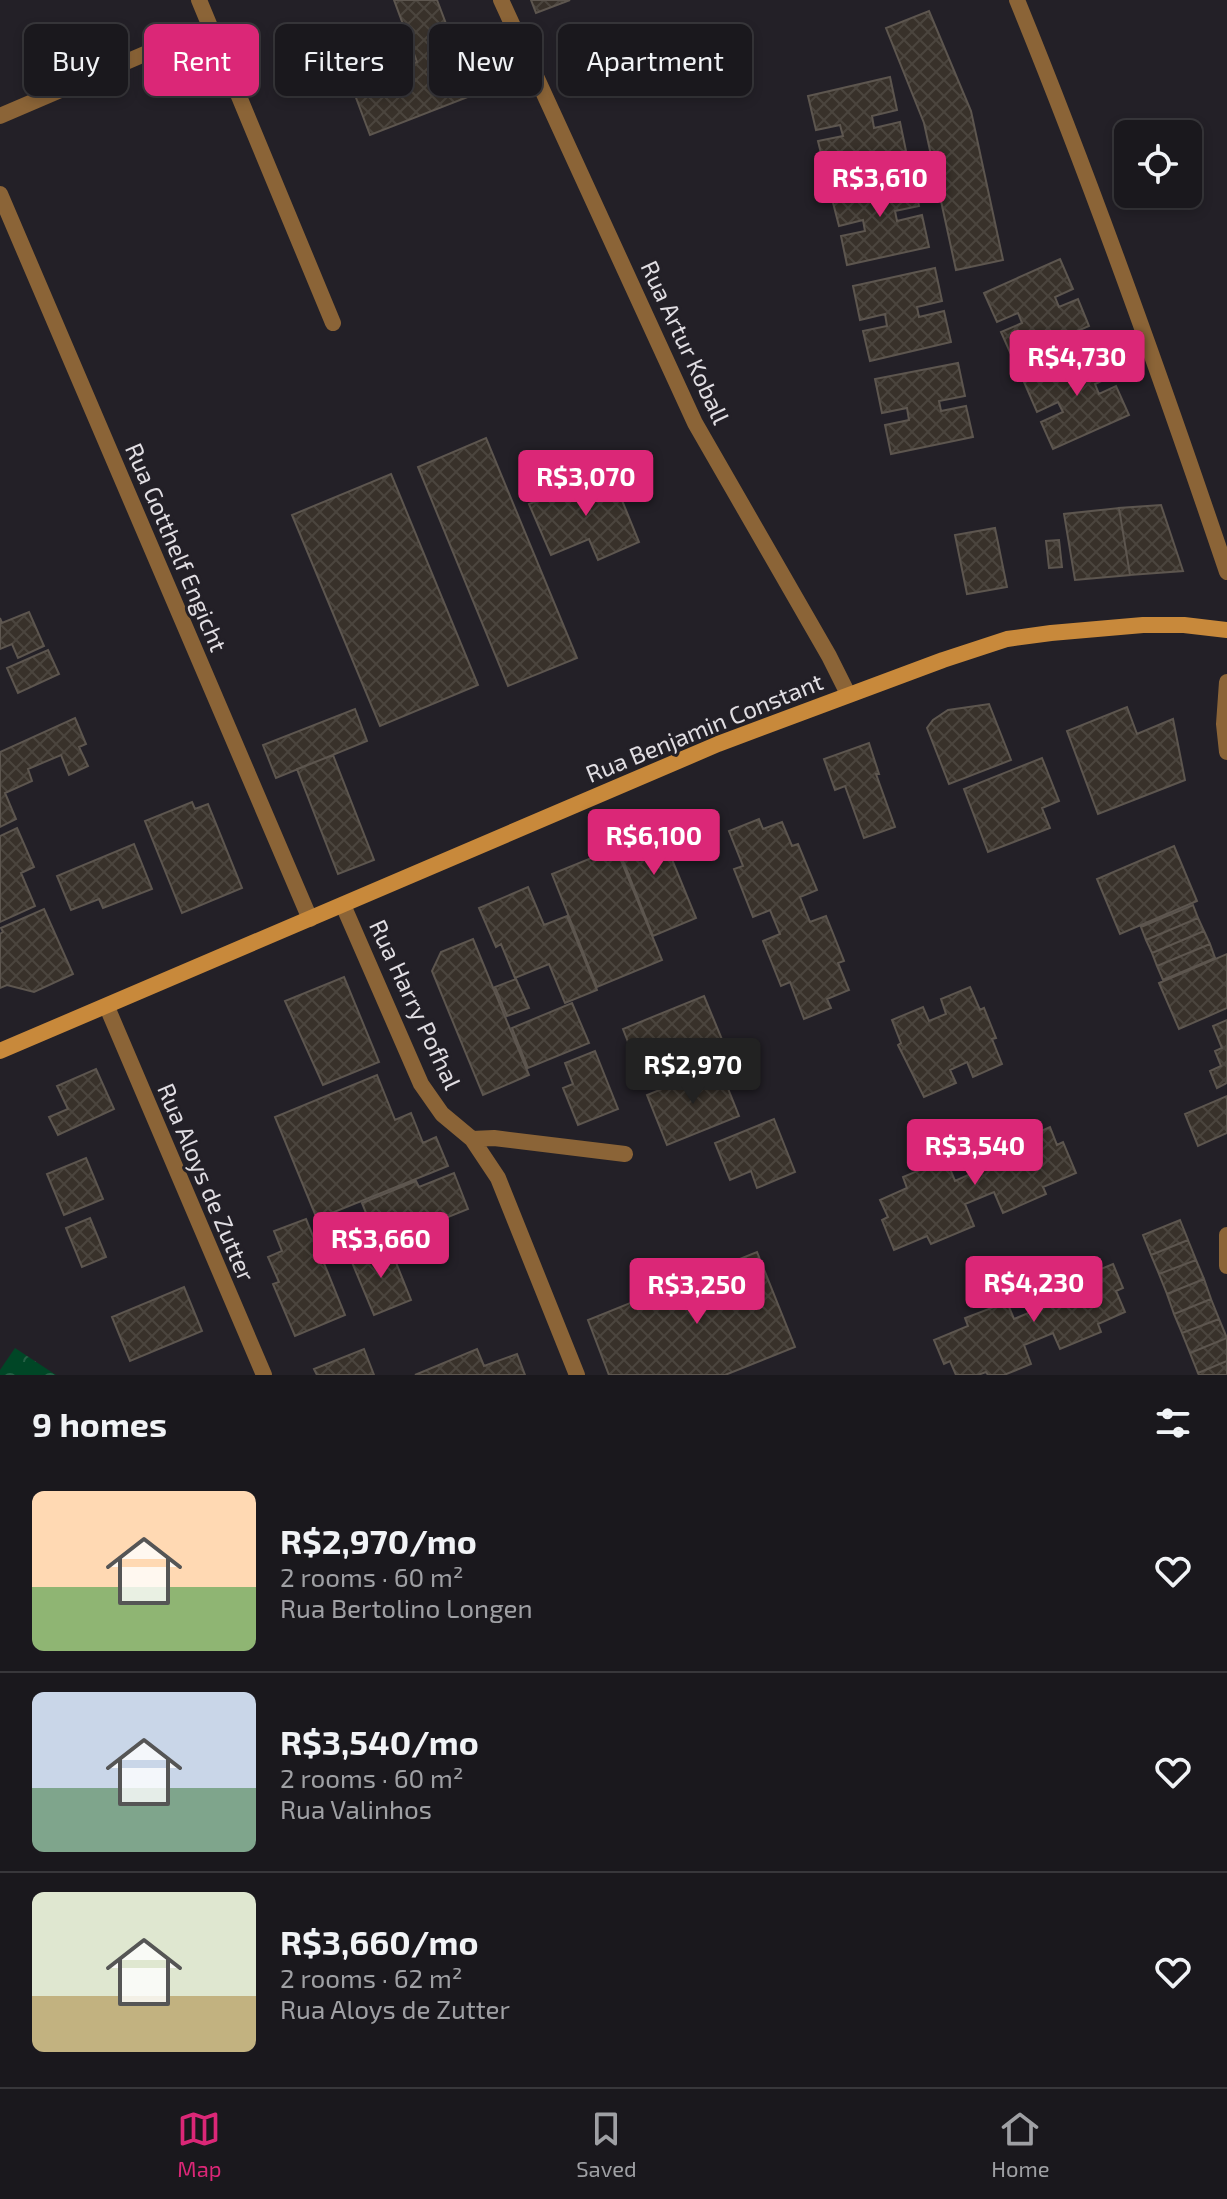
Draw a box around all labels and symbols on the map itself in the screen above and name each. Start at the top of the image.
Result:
pin: R$3,610 [806,151,954,219]
street label: Rua Artur Koball [635,256,737,428]
pin: R$4,730 [1003,330,1151,398]
street label: Rua Gotthelf Engicht [120,438,234,656]
pin: R$3,070 [512,450,660,518]
street label: Rua Benjamin Constant [581,666,827,788]
pin: R$6,100 [580,809,728,877]
street label: Rua Harry Pofhal [364,914,468,1094]
pin: R$2,970 [619,1038,767,1106]
street label: Rua Aloys de Zutter [152,1079,262,1286]
pin: R$3,540 [901,1119,1049,1187]
pin: R$3,660 [307,1212,455,1280]
pin: R$4,230 [960,1256,1108,1324]
pin: R$3,250 [623,1258,771,1326]

